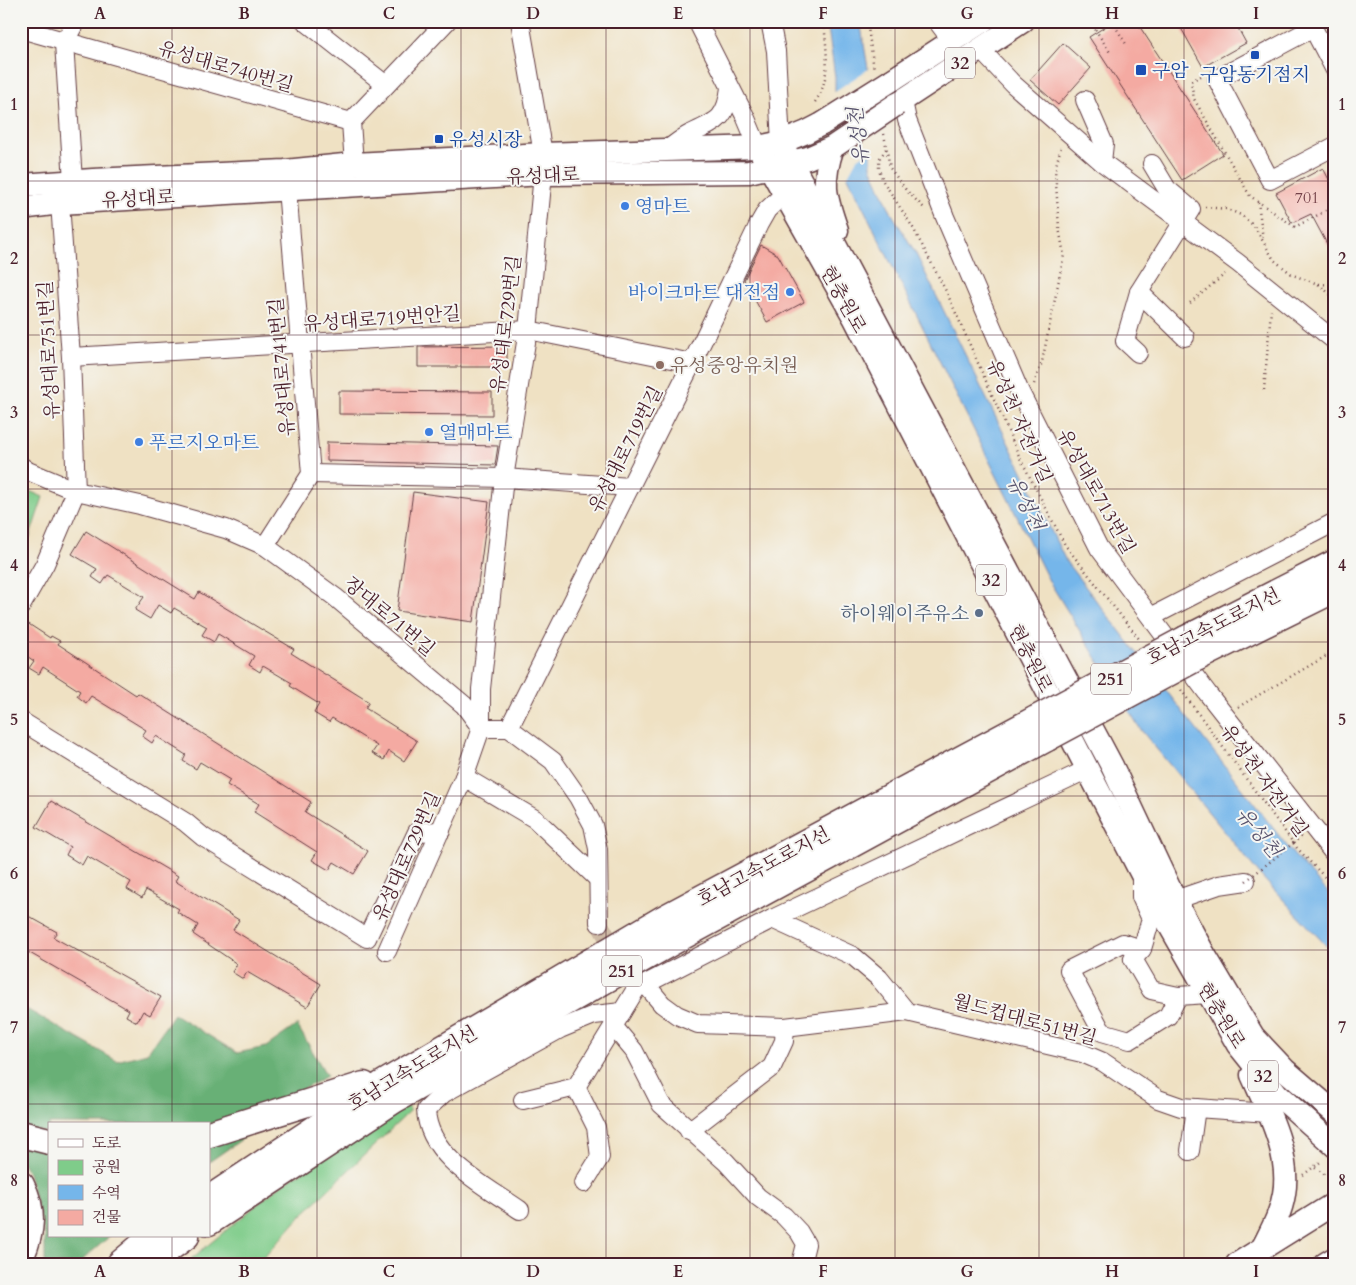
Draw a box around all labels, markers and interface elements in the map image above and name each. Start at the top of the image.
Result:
text: A [94,3,106,25]
text: B [238,3,250,25]
text: C [383,3,395,25]
text: D [526,3,540,25]
text: E [673,3,683,25]
text: F [818,3,828,25]
text: G [960,3,974,25]
text: H [1105,3,1119,25]
text: I [1253,3,1259,25]
street label: 유성대로740번길 [155,35,296,99]
road number: 32 [945,48,975,78]
marker: 구암동기점지 [1249,49,1261,61]
place label: 구암 [1152,58,1189,84]
place label: 구암동기점지 [1200,62,1310,88]
marker: 구암 [1134,63,1148,77]
text: 1 [10,94,18,116]
text: 1 [1338,94,1346,116]
water label: 유성천 [841,104,875,166]
place label: 유성시장 [449,127,523,153]
marker: 유성시장 [433,133,445,145]
street label: 유성대로 [506,162,580,190]
street label: 유성대로 [101,184,175,214]
house number: 701 [1295,187,1319,209]
place label: 영마트 [635,194,690,220]
marker: 영마트 [619,200,631,212]
text: 2 [10,248,18,270]
text: 2 [1338,248,1346,270]
street label: 유성대로729번길 [485,253,527,395]
street label: 현충원로 [814,261,872,338]
street label: 유성대로751번길 [32,280,66,420]
place label: 바이크마트 대전점 [628,280,780,306]
marker: 바이크마트 대전점 [784,286,796,298]
street label: 유성대로741번길 [263,296,301,437]
street label: 유성대로719번안길 [303,301,462,337]
place label: 유성중앙유치원 [670,353,798,379]
street label: 유성천 자전거길 [980,355,1058,488]
marker: 유성중앙유치원 [654,359,666,371]
street label: 유성대로719번길 [583,381,669,517]
text: 3 [10,402,18,424]
text: 3 [1338,402,1346,424]
place label: 열매마트 [439,420,512,446]
street label: 유성대로713번길 [1051,424,1141,559]
marker: 열매마트 [423,426,435,438]
place label: 푸르지오마트 [149,430,259,456]
marker: 푸르지오마트 [133,436,145,448]
water label: 유성천 [1001,471,1051,537]
text: 4 [10,555,18,577]
text: 4 [1338,555,1346,577]
road number: 32 [976,564,1006,596]
street label: 장대로71번길 [338,571,440,662]
street label: 호남고속도로지선 [1142,582,1285,672]
place label: 하이웨이주유소 [841,601,969,627]
marker: 하이웨이주유소 [973,607,985,619]
street label: 현충원로 [1002,620,1058,697]
road number: 251 [1091,664,1131,694]
text: 5 [10,709,18,731]
text: 5 [1338,709,1346,731]
street label: 유성천 자전거길 [1217,719,1313,841]
street label: 유성대로729번길 [367,787,447,925]
water label: 유성천 [1231,802,1287,862]
street label: 호남고속도로지선 [693,821,834,913]
text: 6 [10,863,18,885]
text: 6 [1338,863,1346,885]
road number: 251 [602,956,642,986]
street label: 현충원로 [1191,977,1251,1054]
street label: 월드컵대로51번길 [950,988,1100,1052]
text: 7 [10,1017,18,1039]
text: 7 [1338,1017,1346,1039]
street label: 호남고속도로지선 [343,1020,482,1118]
road number: 32 [1248,1060,1278,1092]
legend [48,1122,210,1238]
text: 도로 [92,1133,121,1153]
text: 공원 [92,1157,121,1177]
text: 8 [10,1170,18,1192]
text: 8 [1338,1170,1346,1192]
text: 수역 [92,1183,121,1203]
text: 건물 [92,1207,121,1227]
text: A [94,1261,106,1283]
text: B [238,1261,250,1283]
text: C [383,1261,395,1283]
text: D [526,1261,540,1283]
text: E [673,1261,683,1283]
text: F [818,1261,828,1283]
text: G [960,1261,974,1283]
text: H [1105,1261,1119,1283]
text: I [1253,1261,1259,1283]

